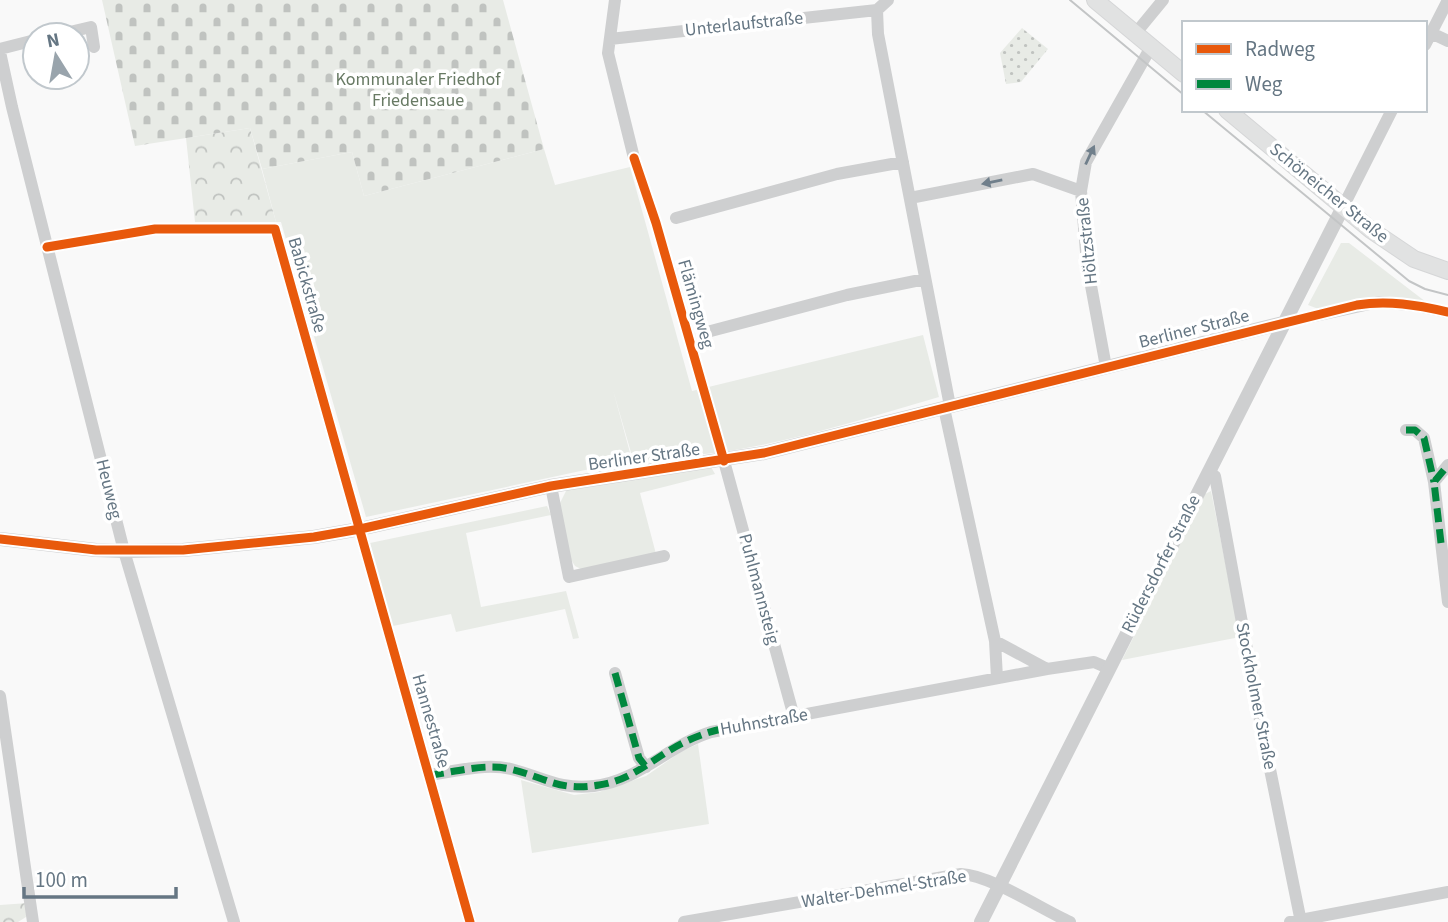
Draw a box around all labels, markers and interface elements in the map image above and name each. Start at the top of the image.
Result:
street label: Unterlaufstraße [684,5,804,43]
north arrow [21,21,91,91]
legend [1182,21,1427,112]
text: N [44,26,62,55]
text: Radweg [1245,34,1315,64]
park label: Kommunaler Friedhof Friedensaue [336,67,501,113]
text: Weg [1245,69,1283,99]
street label: Schöneicher Straße [1264,137,1394,249]
one-way arrow [1085,145,1096,165]
one-way arrow [981,176,1003,187]
street label: Höltzstraße [1070,196,1104,286]
street label: Babickstraße [281,234,333,336]
street label: Flämingweg [671,257,721,351]
street label: Berliner Straße [1136,303,1252,355]
street label: Berliner Straße [586,437,702,477]
street label: Heuweg [89,456,129,522]
street label: Rüdersdorfer Straße [1115,491,1207,637]
street label: Puhlmannsteig [732,531,786,647]
street label: Stockholmer Straße [1229,620,1283,772]
street label: Hannestraße [406,671,456,771]
street label: Huhnstraße [718,702,810,742]
scale bar [24,856,177,900]
street label: Walter-Dehmel-Straße [800,864,968,914]
text: 100 m [35,865,88,895]

